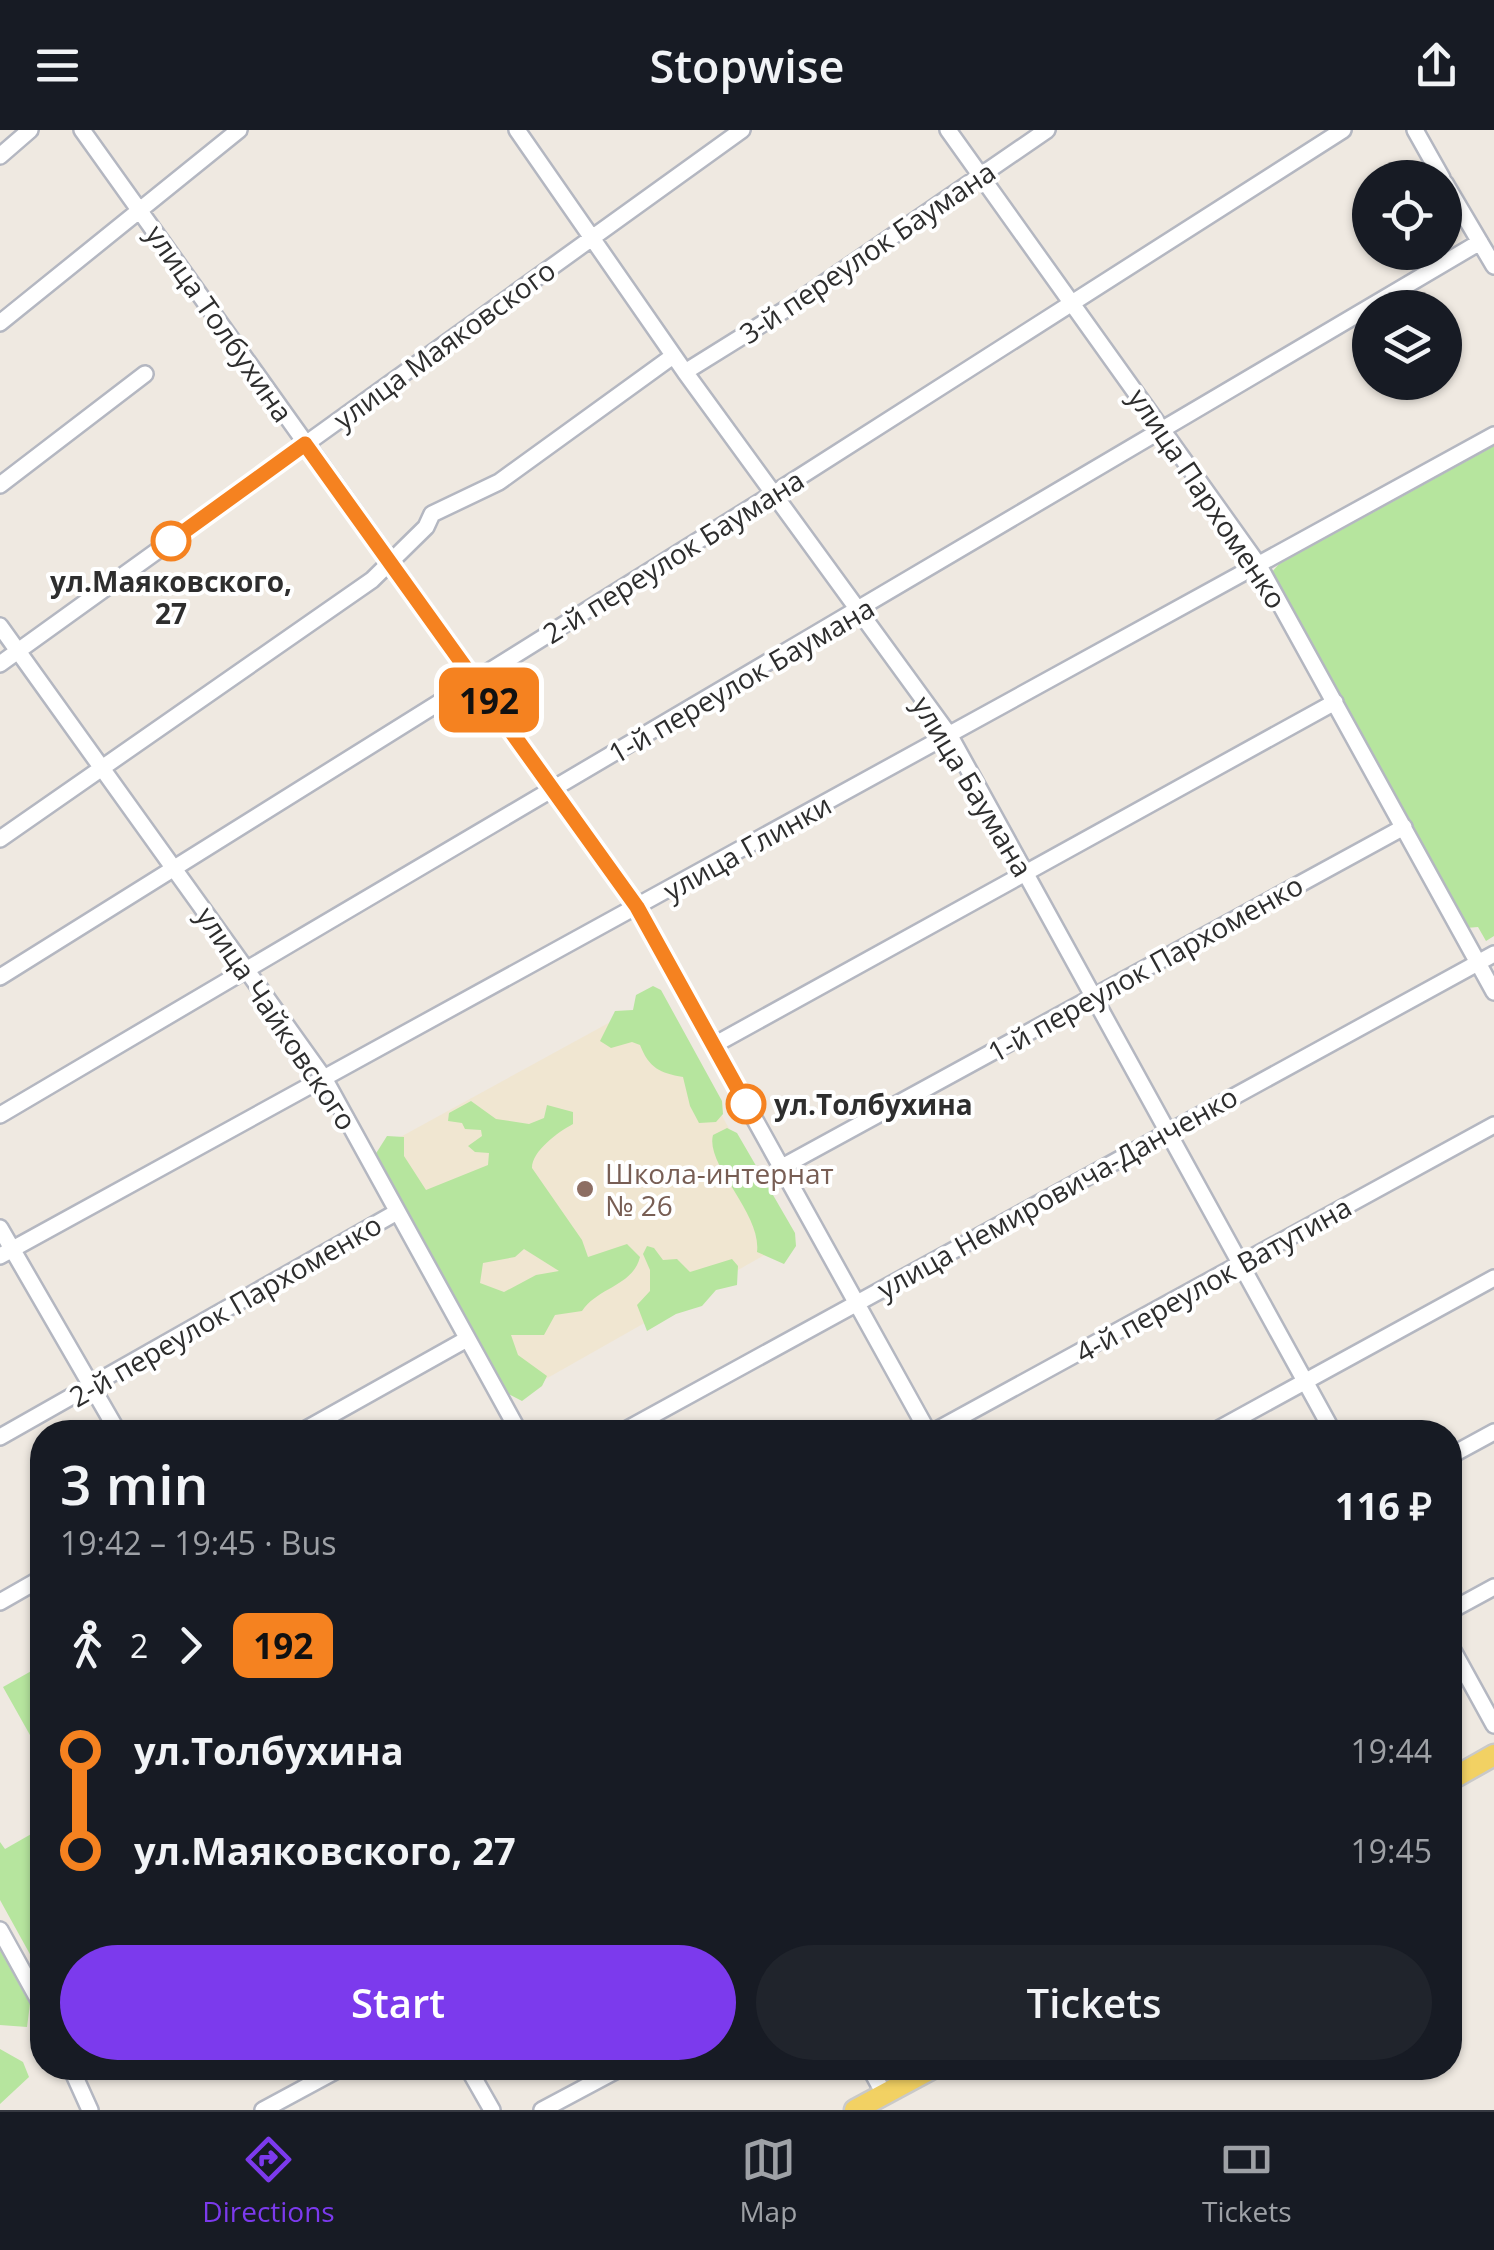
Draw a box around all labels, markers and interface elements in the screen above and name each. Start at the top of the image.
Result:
text: Stopwise [649,35,845,96]
icon: menu [30,38,85,93]
icon: share [1409,38,1464,93]
street label: 3-й переулок Баумана [732,152,1002,352]
map controls [1352,160,1462,400]
button: locate [1352,160,1462,270]
street label: улица Толбухина [138,217,302,429]
street label: улица Маяковского [325,251,563,437]
button: layers [1352,290,1462,400]
street label: улица Пархоменко [1120,380,1296,616]
street label: 2-й переулок Баумана [535,460,811,652]
marker: ул.Маяковского, 27 [152,522,190,560]
place label: ул.Маяковского, 27 [50,562,292,632]
street label: 1-й переулок Баумана [601,588,881,772]
line badge: 192 [432,668,546,732]
text: 192 [459,677,519,724]
street label: улица Баумана [904,689,1042,883]
street label: улица Глинки [656,785,838,909]
street label: 1-й переулок Пархоменко [981,865,1309,1071]
street label: улица Чайковского [188,899,366,1137]
street label: улица Немировича-Данченко [870,1077,1244,1307]
marker: ул.Толбухина [727,1085,765,1123]
place label: ул.Толбухина [774,1085,973,1123]
place label: Школа-интернат № 26 [605,1154,834,1224]
marker: Школа-интернат № 26 [574,1178,596,1200]
street label: 4-й переулок Ватутина [1068,1187,1358,1371]
street label: 2-й переулок Пархоменко [62,1205,388,1415]
text: 3 min [60,1446,208,1521]
text: 116 ₽ [1335,1479,1432,1531]
text: 19:42 – 19:45 · Bus [60,1521,336,1564]
icon: walk [60,1618,115,1673]
icon: forward [163,1618,218,1673]
text: 192 [253,1622,313,1669]
text: 2 [130,1624,148,1667]
text: ул.Толбухина [134,1724,404,1776]
text: 19:44 [1350,1729,1432,1772]
text: ул.Маяковского, 27 [134,1824,516,1876]
text: 19:45 [1350,1829,1432,1872]
button: Start [60,1945,736,2060]
button: Tickets [756,1945,1432,2060]
tab: Directions [202,2132,335,2230]
tab: Map [739,2132,797,2230]
tab: Tickets [1202,2132,1292,2230]

